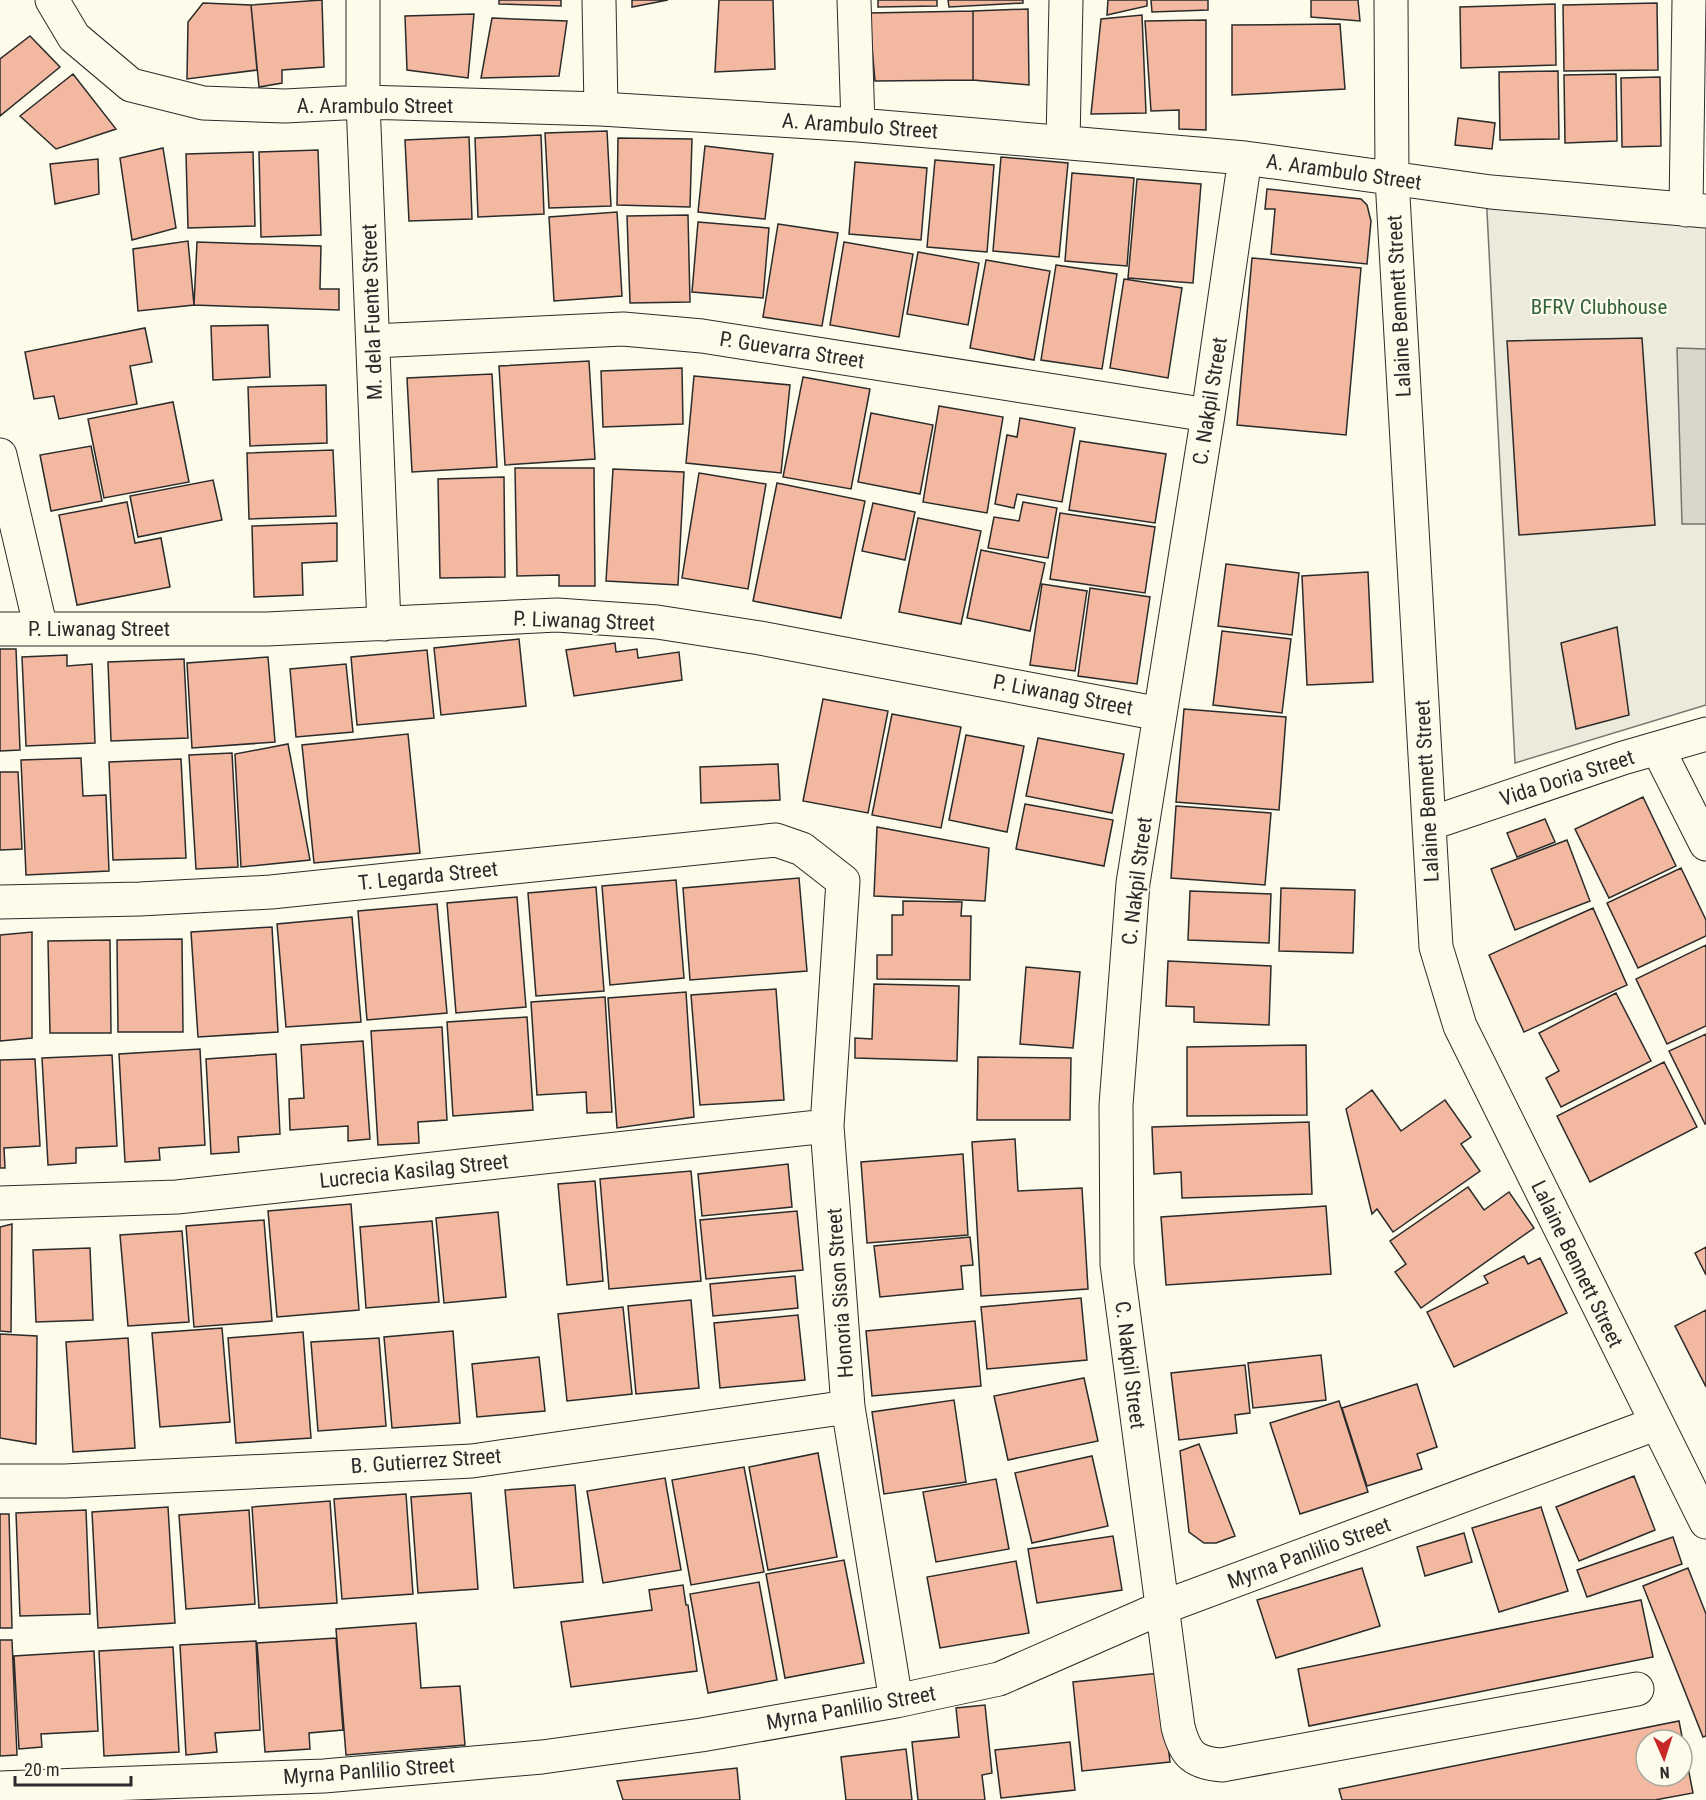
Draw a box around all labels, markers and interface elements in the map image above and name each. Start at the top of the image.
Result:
street label: A. Arambulo Street [297,94,453,118]
street label: A. Arambulo Street [781,109,939,143]
street label: A. Arambulo Street [1265,149,1423,195]
street label: Lalaine Bennett Street [1382,214,1416,398]
street label: M. dela Fuente Street [357,223,387,401]
park label: BFRV Clubhouse [1531,295,1667,319]
street label: P. Guevarra Street [718,327,866,373]
street label: C. Nakpil Street [1188,336,1232,466]
street label: P. Liwanag Street [513,607,655,635]
street label: P. Liwanag Street [28,617,170,641]
street label: P. Liwanag Street [991,670,1135,720]
street label: Lalaine Bennett Street [1410,699,1444,883]
street label: Vida Doria Street [1497,745,1637,811]
street label: C. Nakpil Street [1117,816,1157,946]
street label: T. Legarda Street [357,857,499,895]
street label: Lucrecia Kasilag Street [318,1149,510,1193]
street label: Lalaine Bennett Street [1526,1177,1628,1351]
street label: Honoria Sison Street [822,1207,858,1379]
street label: C. Nakpil Street [1110,1300,1150,1430]
street label: B. Gutierrez Street [350,1444,502,1478]
street label: Myrna Panlilio Street [1224,1512,1394,1594]
street label: Myrna Panlilio Street [764,1681,938,1735]
north arrow [1634,1728,1694,1788]
scale bar [15,1749,130,1787]
street label: Myrna Panlilio Street [283,1753,455,1789]
text: 20 m [24,1759,59,1780]
text: N [1659,1763,1670,1782]

